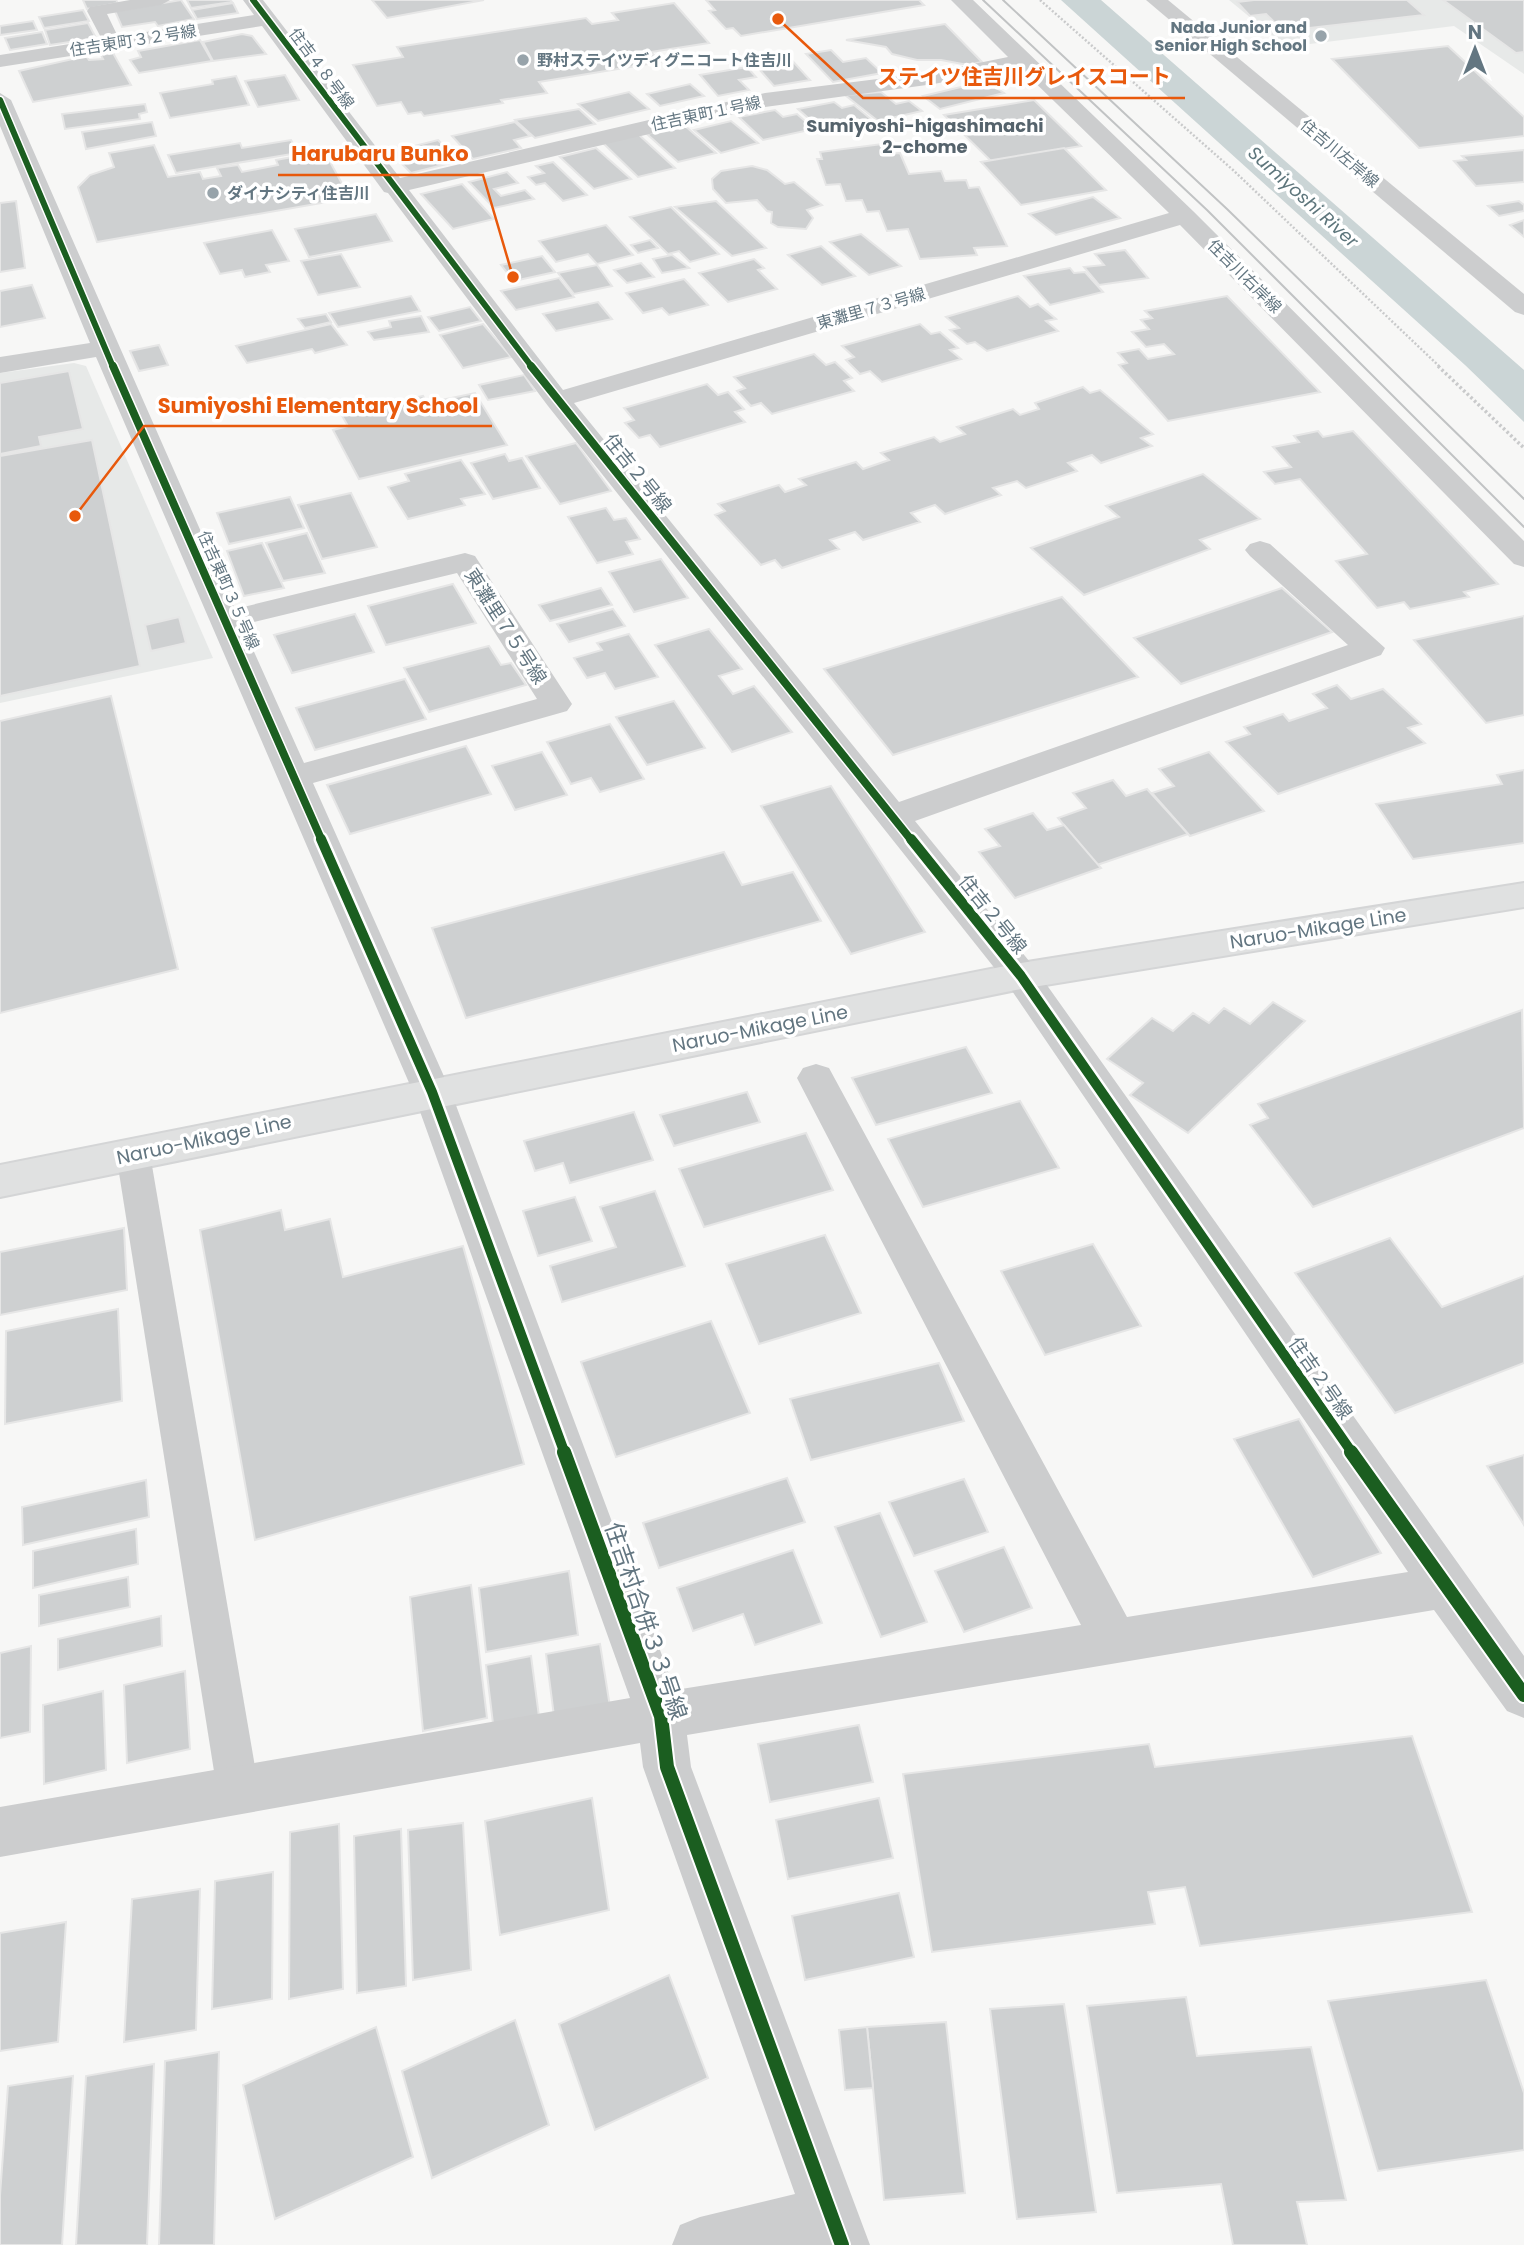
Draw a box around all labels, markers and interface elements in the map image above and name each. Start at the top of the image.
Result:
north arrow [1440,14,1510,84]
place label: Nada Junior and Senior High School [1155,16,1307,57]
street label: 住吉東町３２号線 [68,19,198,62]
text: N [1468,19,1482,46]
street label: 住吉４８号線 [284,23,360,114]
marker: Nada Junior and Senior High School [1313,28,1329,44]
place label: 野村ステイツディグニコート住吉川 [537,49,792,72]
marker: 野村ステイツディグニコート住吉川 [515,52,531,68]
callout: ステイツ住吉川グレイスコート [863,56,1185,98]
text: ステイツ住吉川グレイスコート [877,62,1171,91]
street label: 住吉東町１号線 [649,91,763,136]
district label: Sumiyoshi-higashimachi 2-chome [806,113,1044,159]
street label: 住吉川左岸線 [1296,114,1384,193]
callout: Harubaru Bunko [278,133,483,175]
text: Harubaru Bunko [291,139,469,168]
water label: Sumiyoshi River [1243,140,1365,254]
place label: ダイナシティ住吉川 [227,182,370,205]
marker: ダイナシティ住吉川 [205,185,221,201]
street label: 住吉川右岸線 [1203,234,1287,318]
street label: 東灘里７３号線 [814,282,928,335]
callout: Sumiyoshi Elementary School [144,384,492,426]
text: Sumiyoshi Elementary School [158,391,478,420]
street label: 住吉２号線 [597,428,678,519]
street label: 住吉東町３５号線 [192,527,265,653]
street label: 東灘里７５号線 [458,563,553,689]
street label: 住吉２号線 [952,869,1033,960]
street label: Naruo-Mikage Line [1228,901,1408,956]
street label: Naruo-Mikage Line [670,998,850,1059]
street label: Naruo-Mikage Line [114,1108,294,1171]
street label: 住吉２号線 [1282,1332,1359,1425]
street label: 住吉村合併３３号線 [597,1518,695,1724]

